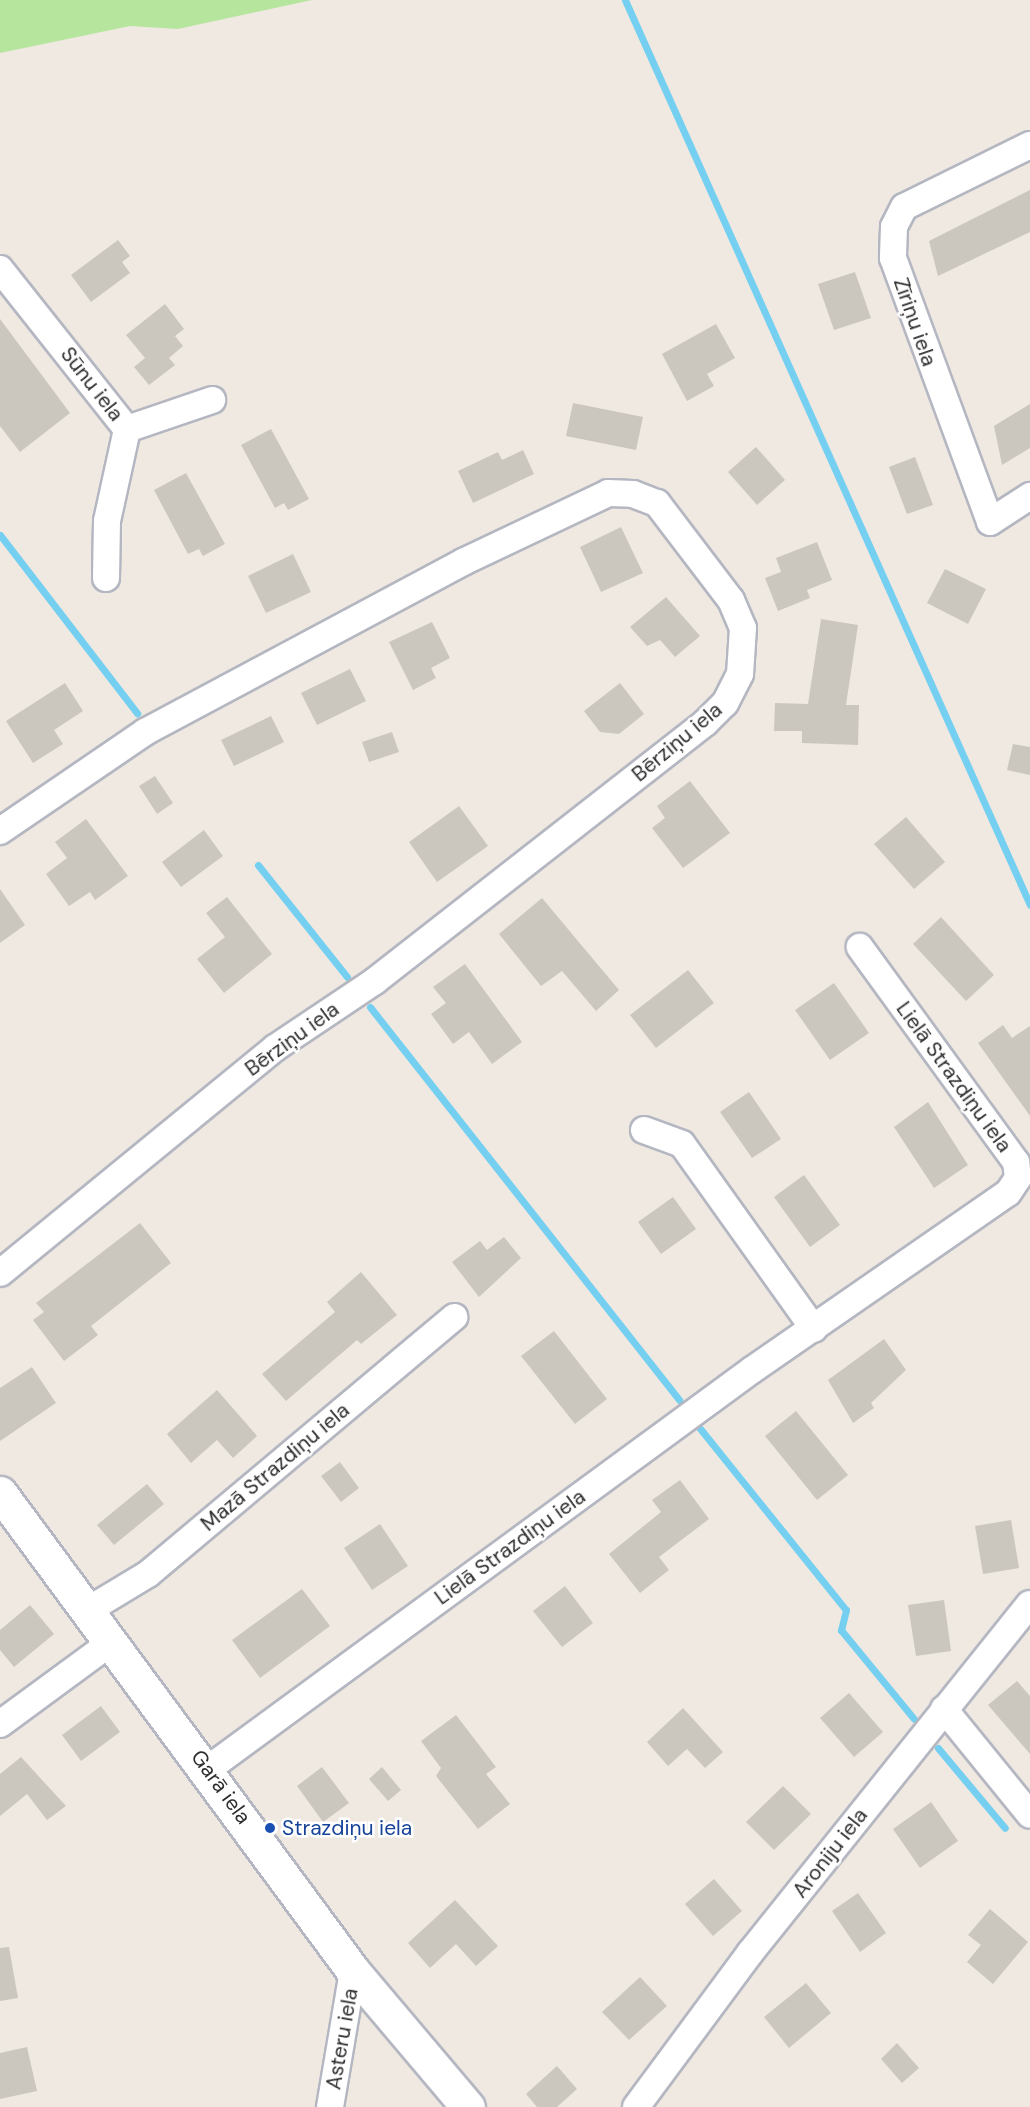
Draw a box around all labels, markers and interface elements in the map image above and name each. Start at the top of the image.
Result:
street label: Zīriņu iela [888,275,942,369]
street label: Sūnu iela [55,342,129,426]
street label: Bērziņu iela [627,697,727,787]
street label: Bērziņu iela [240,997,344,1081]
street label: Lielā Strazdiņu iela [891,997,1017,1157]
street label: Mazā Strazdiņu iela [196,1398,354,1536]
street label: Lielā Strazdiņu iela [430,1484,590,1610]
street label: Garā iela [186,1745,256,1829]
street label: Aroniju iela [787,1803,873,1903]
place label: Strazdiņu iela [282,1815,412,1841]
marker: Strazdiņu iela [263,1821,277,1835]
street label: Asteru iela [321,1986,363,2092]

